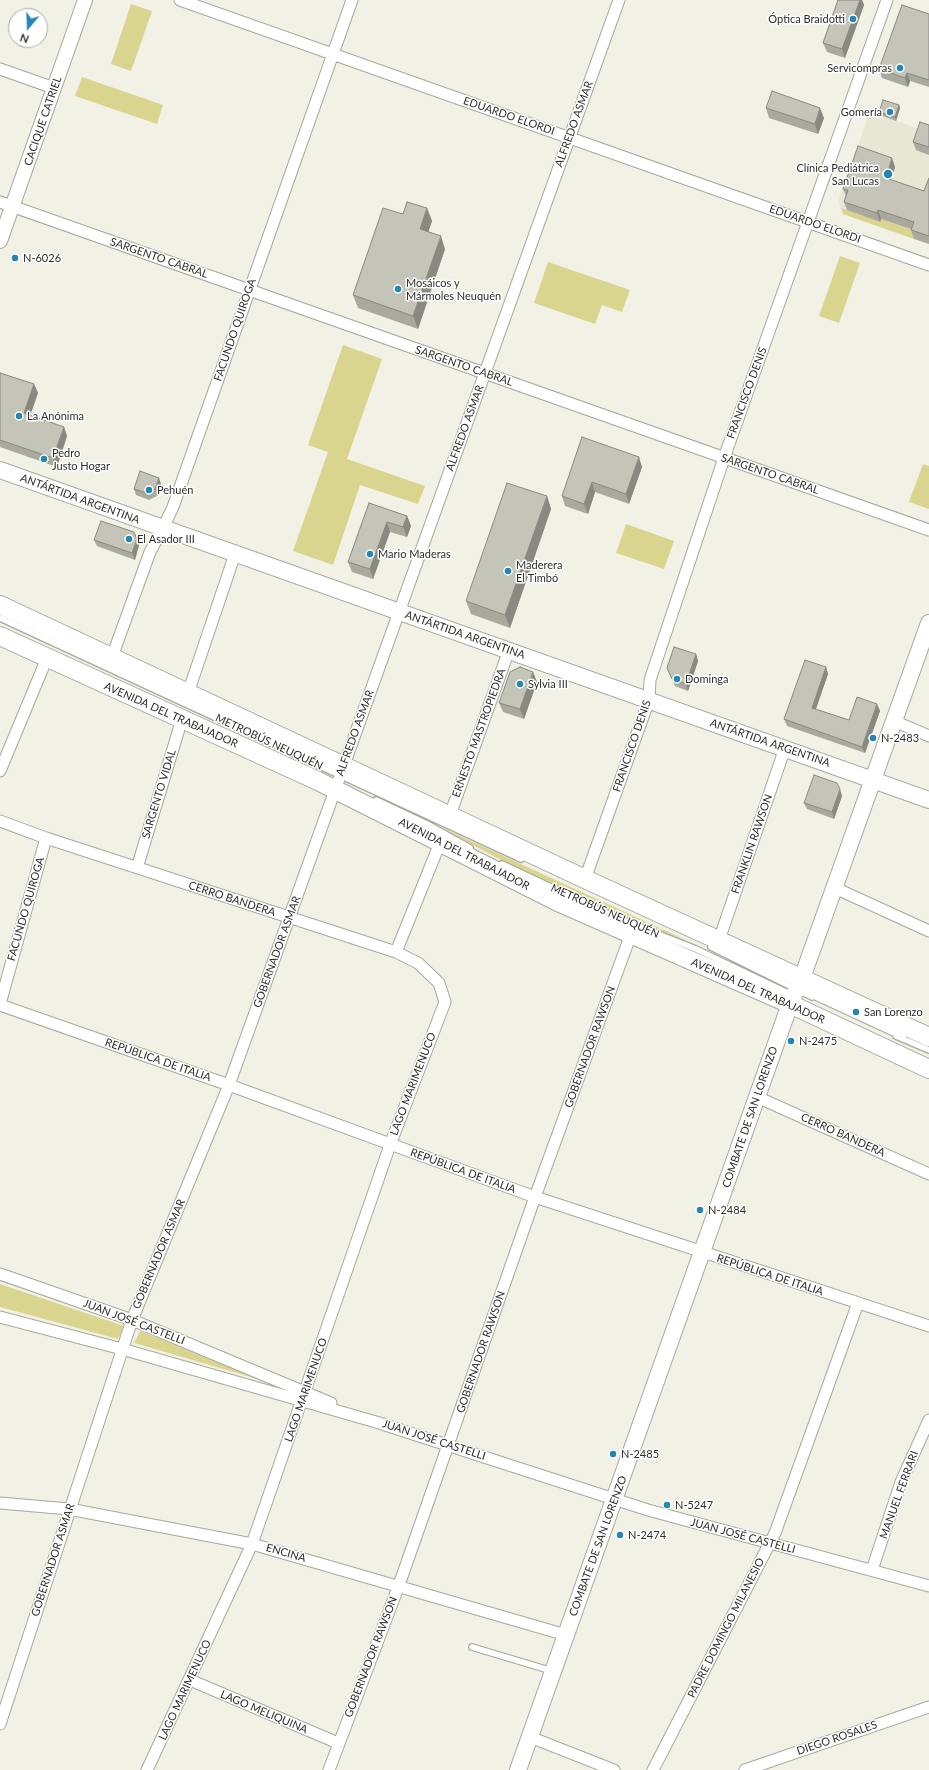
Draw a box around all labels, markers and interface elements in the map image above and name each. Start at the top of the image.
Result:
north arrow [8,8,48,48]
place label: Óptica Braidotti [768,12,845,26]
marker: Óptica Braidotti [848,14,858,24]
text: N [18,31,30,46]
place label: Servicompras [827,61,892,75]
marker: Servicompras [895,63,905,73]
street label: CACIQUE CATRIEL [22,75,64,167]
street label: ALFREDO ASMAR [552,79,596,169]
street label: EDUARDO ELORDI [462,94,556,138]
place label: Gomería [841,105,882,119]
marker: Gomería [885,107,895,117]
place label: Clínica Pediátrica San Lucas [796,161,879,187]
marker: Clínica Pediátrica San Lucas [882,168,894,180]
street label: EDUARDO ELORDI [768,202,862,246]
street label: SARGENTO CABRAL [108,235,210,281]
place label: N-6026 [23,251,61,265]
marker: N-6026 [10,253,20,263]
place label: Mosáicos y Mármoles Neuquén [406,276,501,302]
street label: FACUNDO QUIROGA [211,277,259,383]
marker: Mosáicos y Mármoles Neuquén [393,284,403,294]
street label: SARGENTO CABRAL [413,343,515,389]
street label: FRANCISCO DENIS [724,345,770,441]
street label: ALFREDO ASMAR [443,383,487,473]
place label: La Anónima [27,409,84,423]
marker: La Anónima [14,411,24,421]
place label: Pedro Justo Hogar [52,446,110,472]
street label: SARGENTO CABRAL [719,451,821,497]
marker: Pedro Justo Hogar [39,454,49,464]
street label: ANTÁRTIDA ARGENTINA [18,471,142,527]
place label: Pehuén [157,483,193,497]
marker: Pehuén [144,485,154,495]
place label: El Asador III [137,532,195,546]
marker: El Asador III [124,534,134,544]
place label: Mario Maderas [378,547,451,561]
marker: Mario Maderas [365,549,375,559]
place label: Maderera El Timbó [516,558,562,584]
marker: Maderera El Timbó [503,566,513,576]
street label: ANTÁRTIDA ARGENTINA [403,608,527,662]
street label: ERNESTO MASTROPIEDRA [450,667,508,799]
place label: Dominga [685,672,729,686]
marker: Dominga [672,674,682,684]
place label: Sylvia III [528,677,568,691]
street label: AVENIDA DEL TRABAJADOR [102,679,240,751]
marker: Sylvia III [515,679,525,689]
street label: ALFREDO ASMAR [333,688,377,778]
street label: FRANCISCO DENIS [610,698,654,794]
street label: METROBÚS NEUQUÉN [213,711,325,773]
street label: ANTÁRTIDA ARGENTINA [708,716,832,770]
place label: N-2483 [881,731,919,745]
marker: N-2483 [868,733,878,743]
street label: SARGENTO VIDAL [139,748,179,840]
street label: FRANKLIN RAWSON [729,792,775,896]
street label: AVENIDA DEL TRABAJADOR [396,815,532,893]
street label: FACUNDO QUIROGA [5,855,47,963]
street label: CERRO BANDERA [187,879,277,919]
street label: METROBÚS NEUQUÉN [549,881,661,941]
street label: GOBERNADOR ASMAR [251,894,303,1010]
street label: AVENIDA DEL TRABAJADOR [689,955,827,1027]
street label: GOBERNADOR RAWSON [562,984,618,1110]
place label: San Lorenzo [864,1005,923,1019]
marker: San Lorenzo [851,1007,861,1017]
street label: LAGO MARIMENUCO [387,1031,439,1137]
place label: N-2475 [799,1034,837,1048]
street label: REPÚBLICA DE ITALIA [103,1036,213,1084]
marker: N-2475 [786,1036,796,1046]
street label: COMBATE DE SAN LORENZO [720,1045,780,1189]
street label: CERRO BANDERA [799,1110,887,1160]
street label: REPÚBLICA DE ITALIA [408,1146,518,1196]
street label: GOBERNADOR ASMAR [130,1197,188,1311]
place label: N-2484 [708,1203,746,1217]
marker: N-2484 [695,1205,705,1215]
street label: REPÚBLICA DE ITALIA [715,1252,825,1298]
street label: GOBERNADOR RAWSON [454,1289,508,1415]
street label: JUAN JOSÉ CASTELLI [81,1297,187,1347]
street label: LAGO MARIMENUCO [282,1336,330,1444]
street label: JUAN JOSÉ CASTELLI [381,1417,487,1463]
place label: N-2485 [621,1447,659,1461]
marker: N-2485 [608,1449,618,1459]
street label: MANUEL FERRARI [877,1449,921,1541]
street label: COMBATE DE SAN LORENZO [566,1474,630,1618]
place label: N-5247 [675,1498,713,1512]
marker: N-5247 [662,1500,672,1510]
street label: GOBERNADOR ASMAR [29,1502,77,1618]
street label: JUAN JOSÉ CASTELLI [689,1516,797,1556]
place label: N-2474 [628,1528,666,1542]
marker: N-2474 [615,1530,625,1540]
street label: ENCINA [264,1541,308,1565]
street label: PADRE DOMINGO MILANESIO [685,1556,767,1700]
street label: GOBERNADOR RAWSON [342,1595,400,1719]
street label: LAGO MARIMENUCO [156,1638,214,1742]
street label: LAGO MELIQUINA [218,1688,310,1736]
street label: DIEGO ROSALES [795,1718,879,1758]

